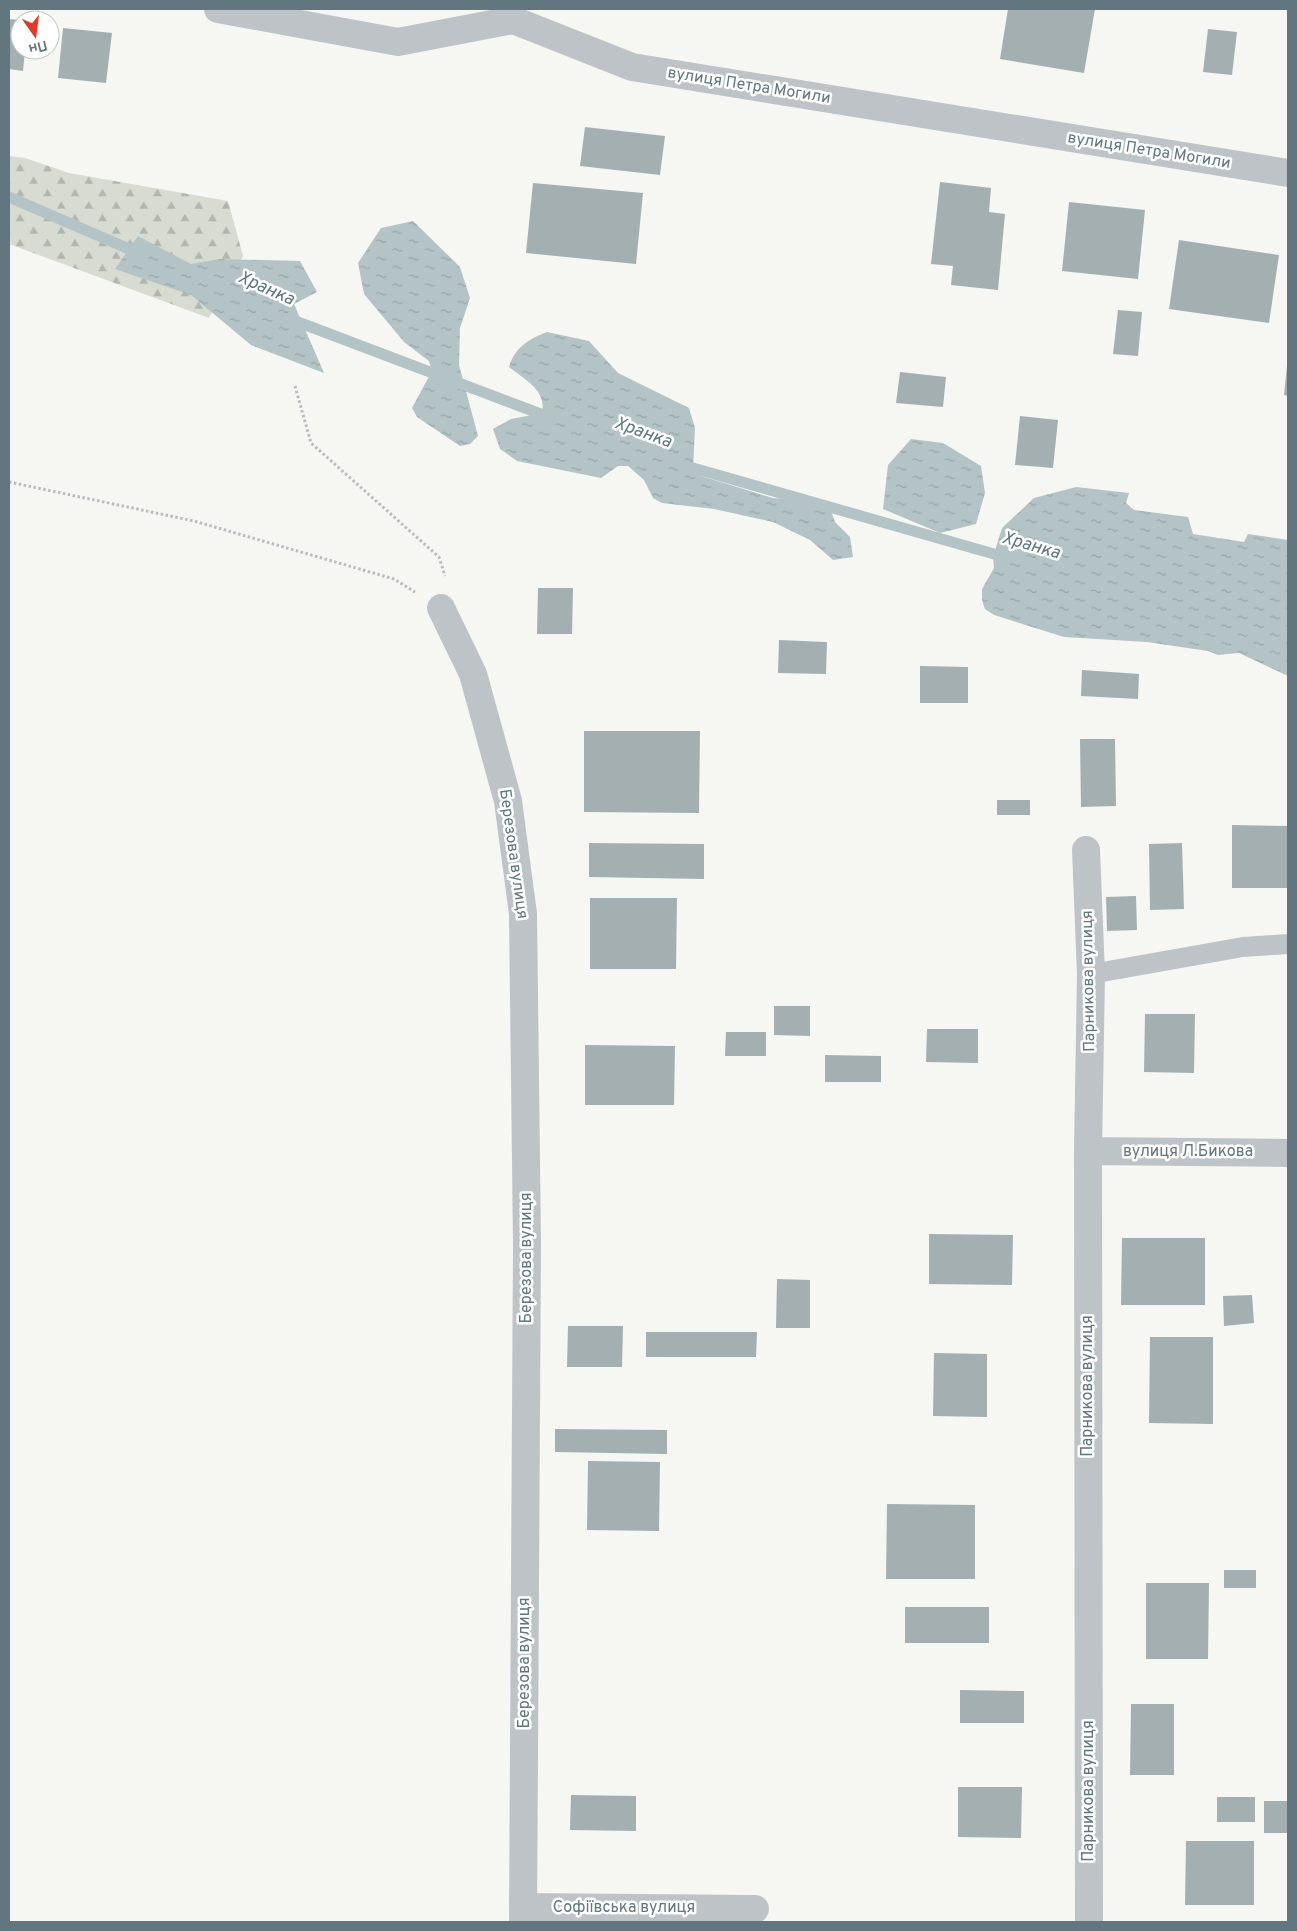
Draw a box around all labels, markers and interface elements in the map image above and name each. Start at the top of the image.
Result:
north arrow [10,10,60,60]
text: Пн [27,36,49,57]
street label: вулиця Петра Могили [666,63,832,109]
street label: вулиця Петра Могили [1066,128,1232,174]
water label: Хранка [234,266,298,312]
water label: Хранка [611,412,675,454]
water label: Хранка [999,527,1063,565]
street label: Березова вулиця [494,788,532,920]
street label: Парникова вулиця [1078,910,1100,1052]
street label: вулиця Л.Бикова [1123,1142,1253,1162]
street label: Березова вулиця [517,1192,537,1324]
street label: Парникова вулиця [1078,1315,1098,1457]
street label: Березова вулиця [515,1597,535,1729]
street label: Парникова вулиця [1079,1720,1099,1862]
street label: Софіївська вулиця [553,1898,695,1918]

